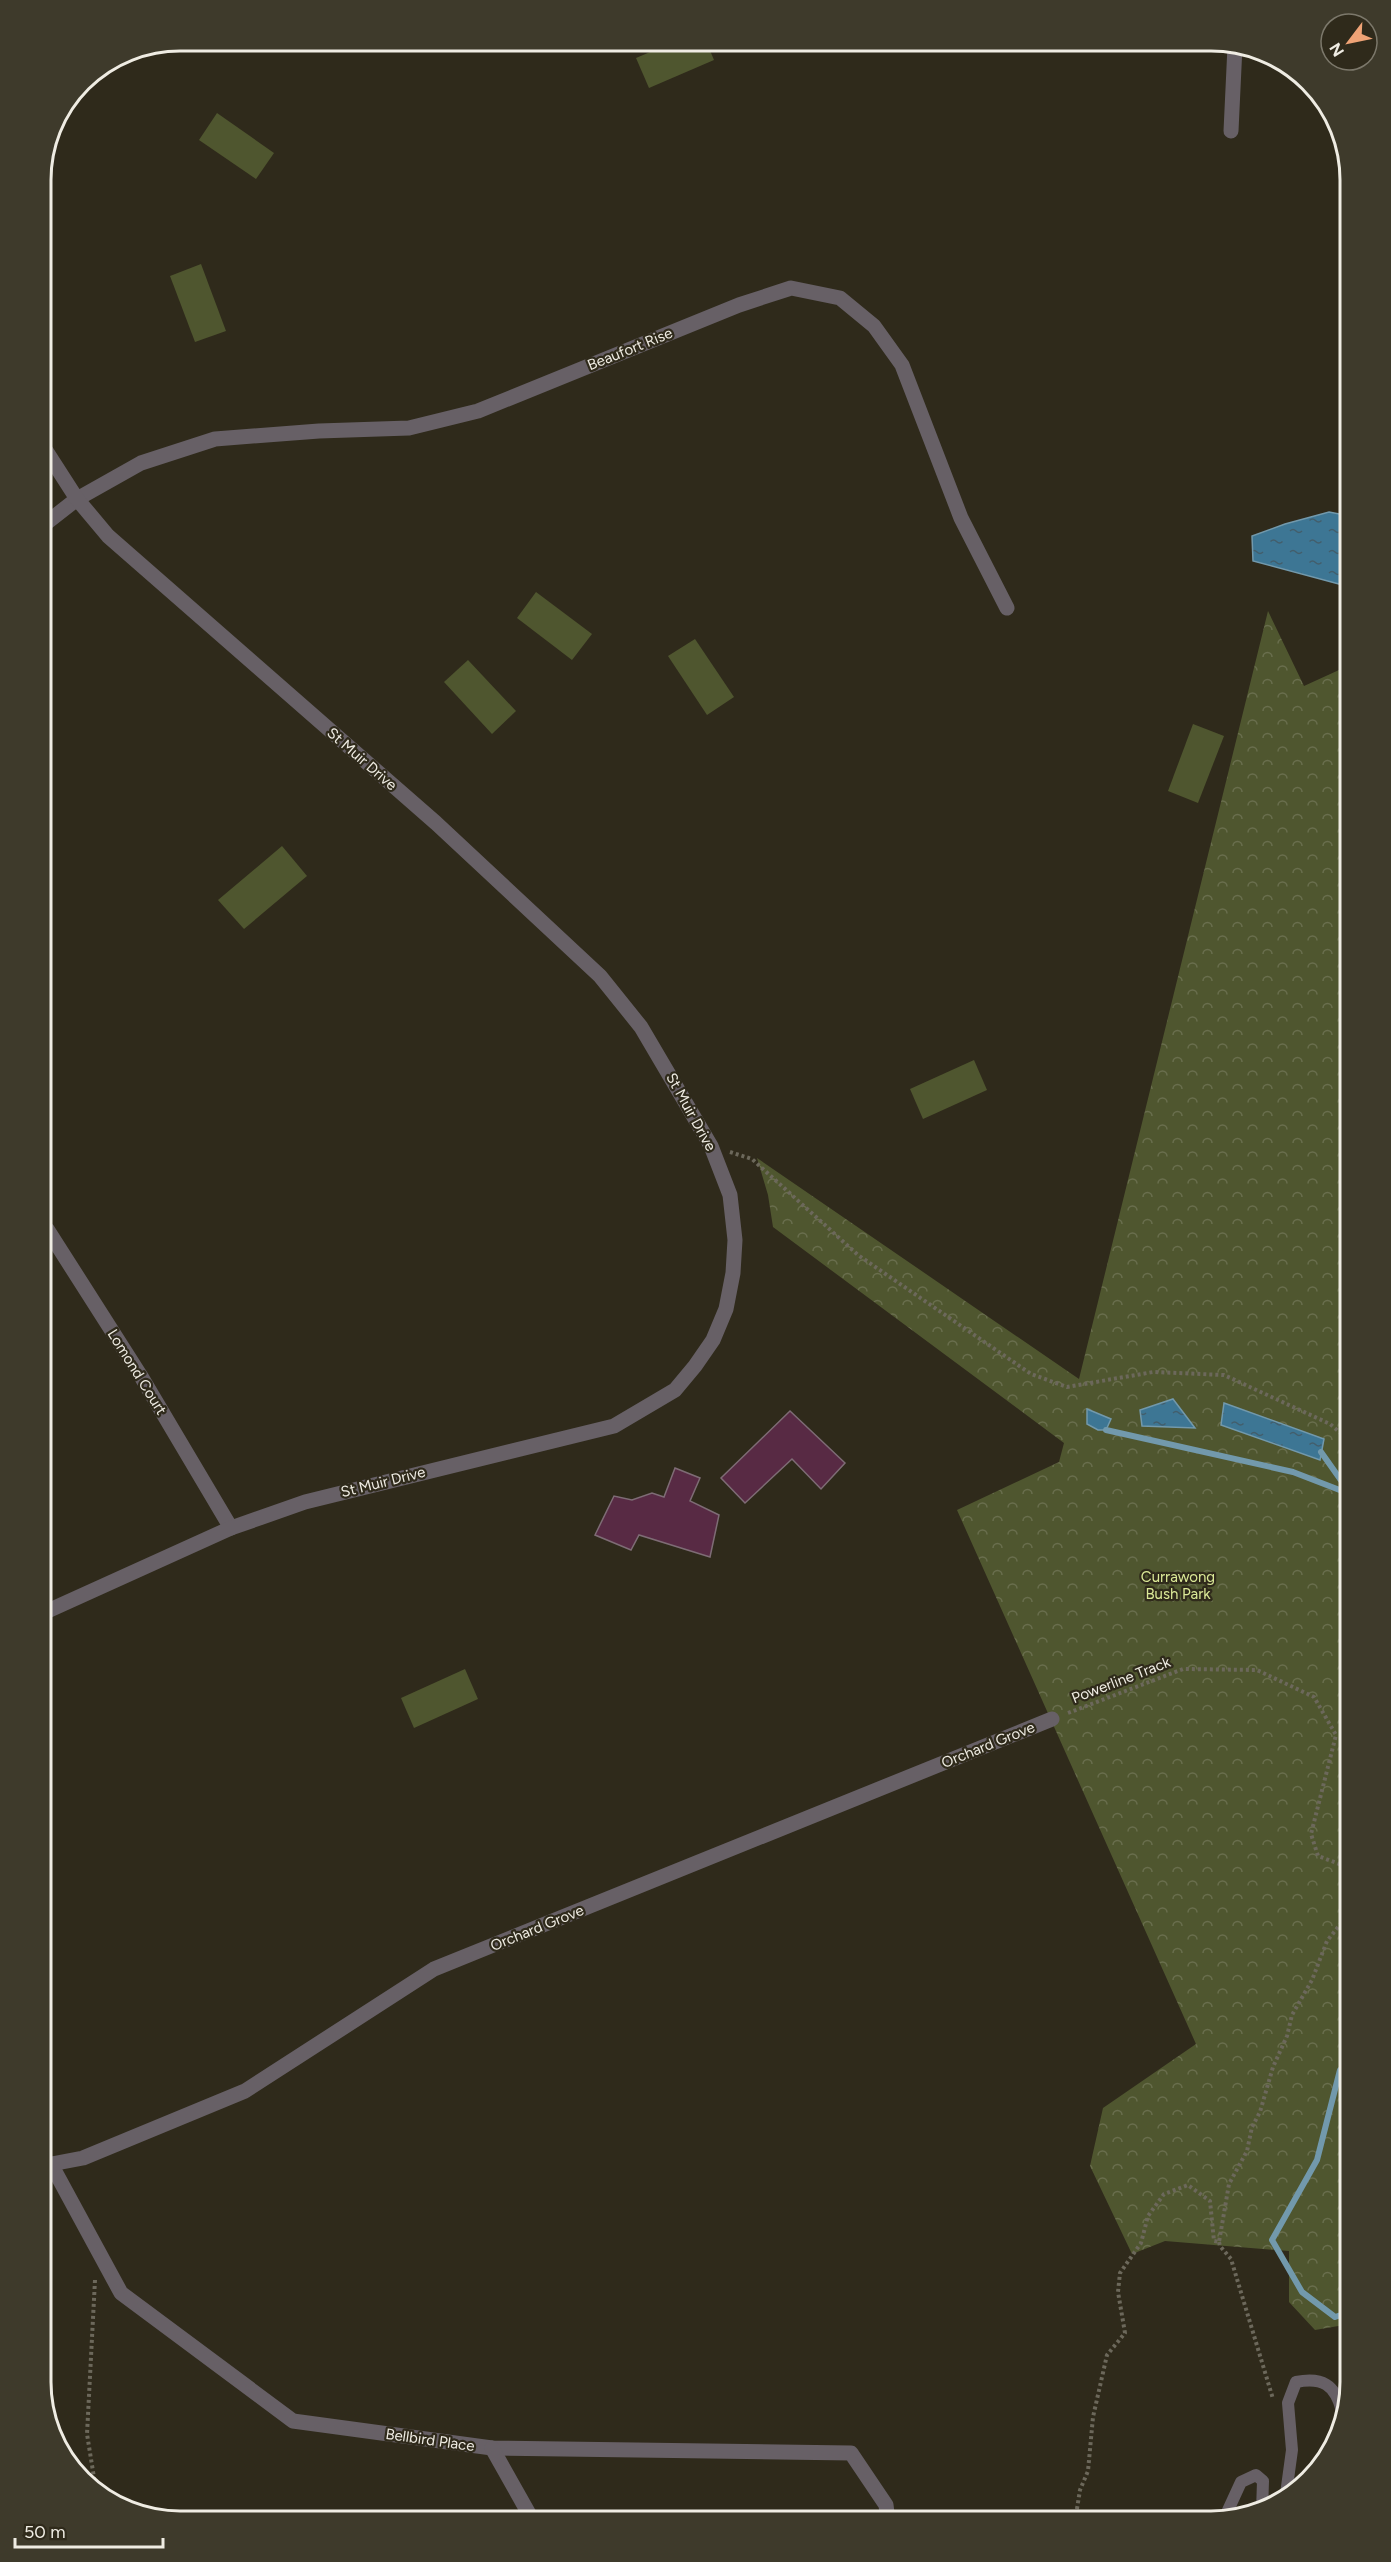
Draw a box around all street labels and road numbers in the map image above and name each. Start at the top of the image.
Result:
street label: Beaufort Rise [585,324,675,374]
street label: St Muir Drive [323,724,401,794]
street label: St Muir Drive [662,1070,720,1154]
street label: Lomond Court [104,1326,171,1418]
street label: St Muir Drive [339,1463,427,1501]
street label: Powerline Track [1069,1653,1174,1707]
street label: Orchard Grove [939,1718,1037,1772]
street label: Orchard Grove [488,1901,586,1955]
street label: Bellbird Place [384,2425,476,2455]

